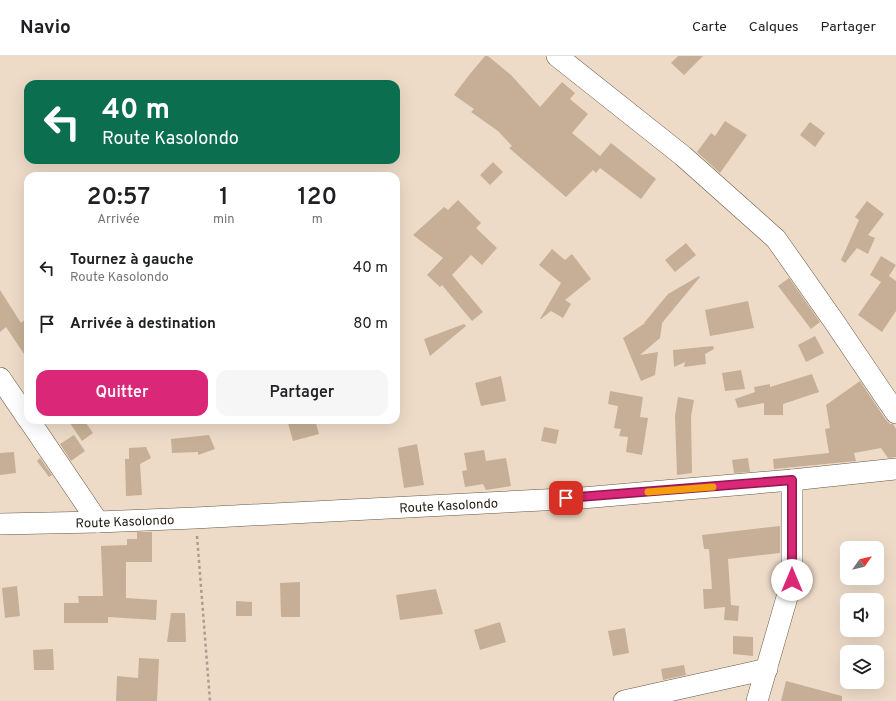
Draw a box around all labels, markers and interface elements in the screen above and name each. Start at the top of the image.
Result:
text: Navio [20,16,71,40]
text: Carte [692,19,727,36]
text: Calques [749,19,799,36]
text: Partager [821,19,876,36]
text: 40 m [102,93,170,129]
icon: left [36,96,88,148]
text: Route Kasolondo [102,128,239,151]
text: 20:57 [87,183,150,213]
text: 1 [219,183,229,213]
text: 120 [297,183,337,213]
text: Arrivée [97,212,140,228]
text: min [213,212,235,228]
text: m [312,212,323,228]
text: Tournez à gauche [70,251,194,270]
icon: left [36,257,58,279]
text: 40 m [353,259,388,278]
text: Route Kasolondo [70,270,169,286]
icon: arrive [36,313,58,335]
text: Arrivée à destination [70,315,216,334]
text: 80 m [353,315,388,334]
button: Quitter [36,370,208,416]
button: Partager [216,370,388,416]
pin [549,481,583,515]
icon: arrive [555,487,577,509]
street label: Route Kasolondo [399,496,498,517]
street label: Route Kasolondo [75,513,175,532]
north arrow [840,541,884,585]
map controls [840,541,884,689]
position arrow [771,559,813,601]
button: sound [840,593,884,637]
button: layers [840,645,884,689]

